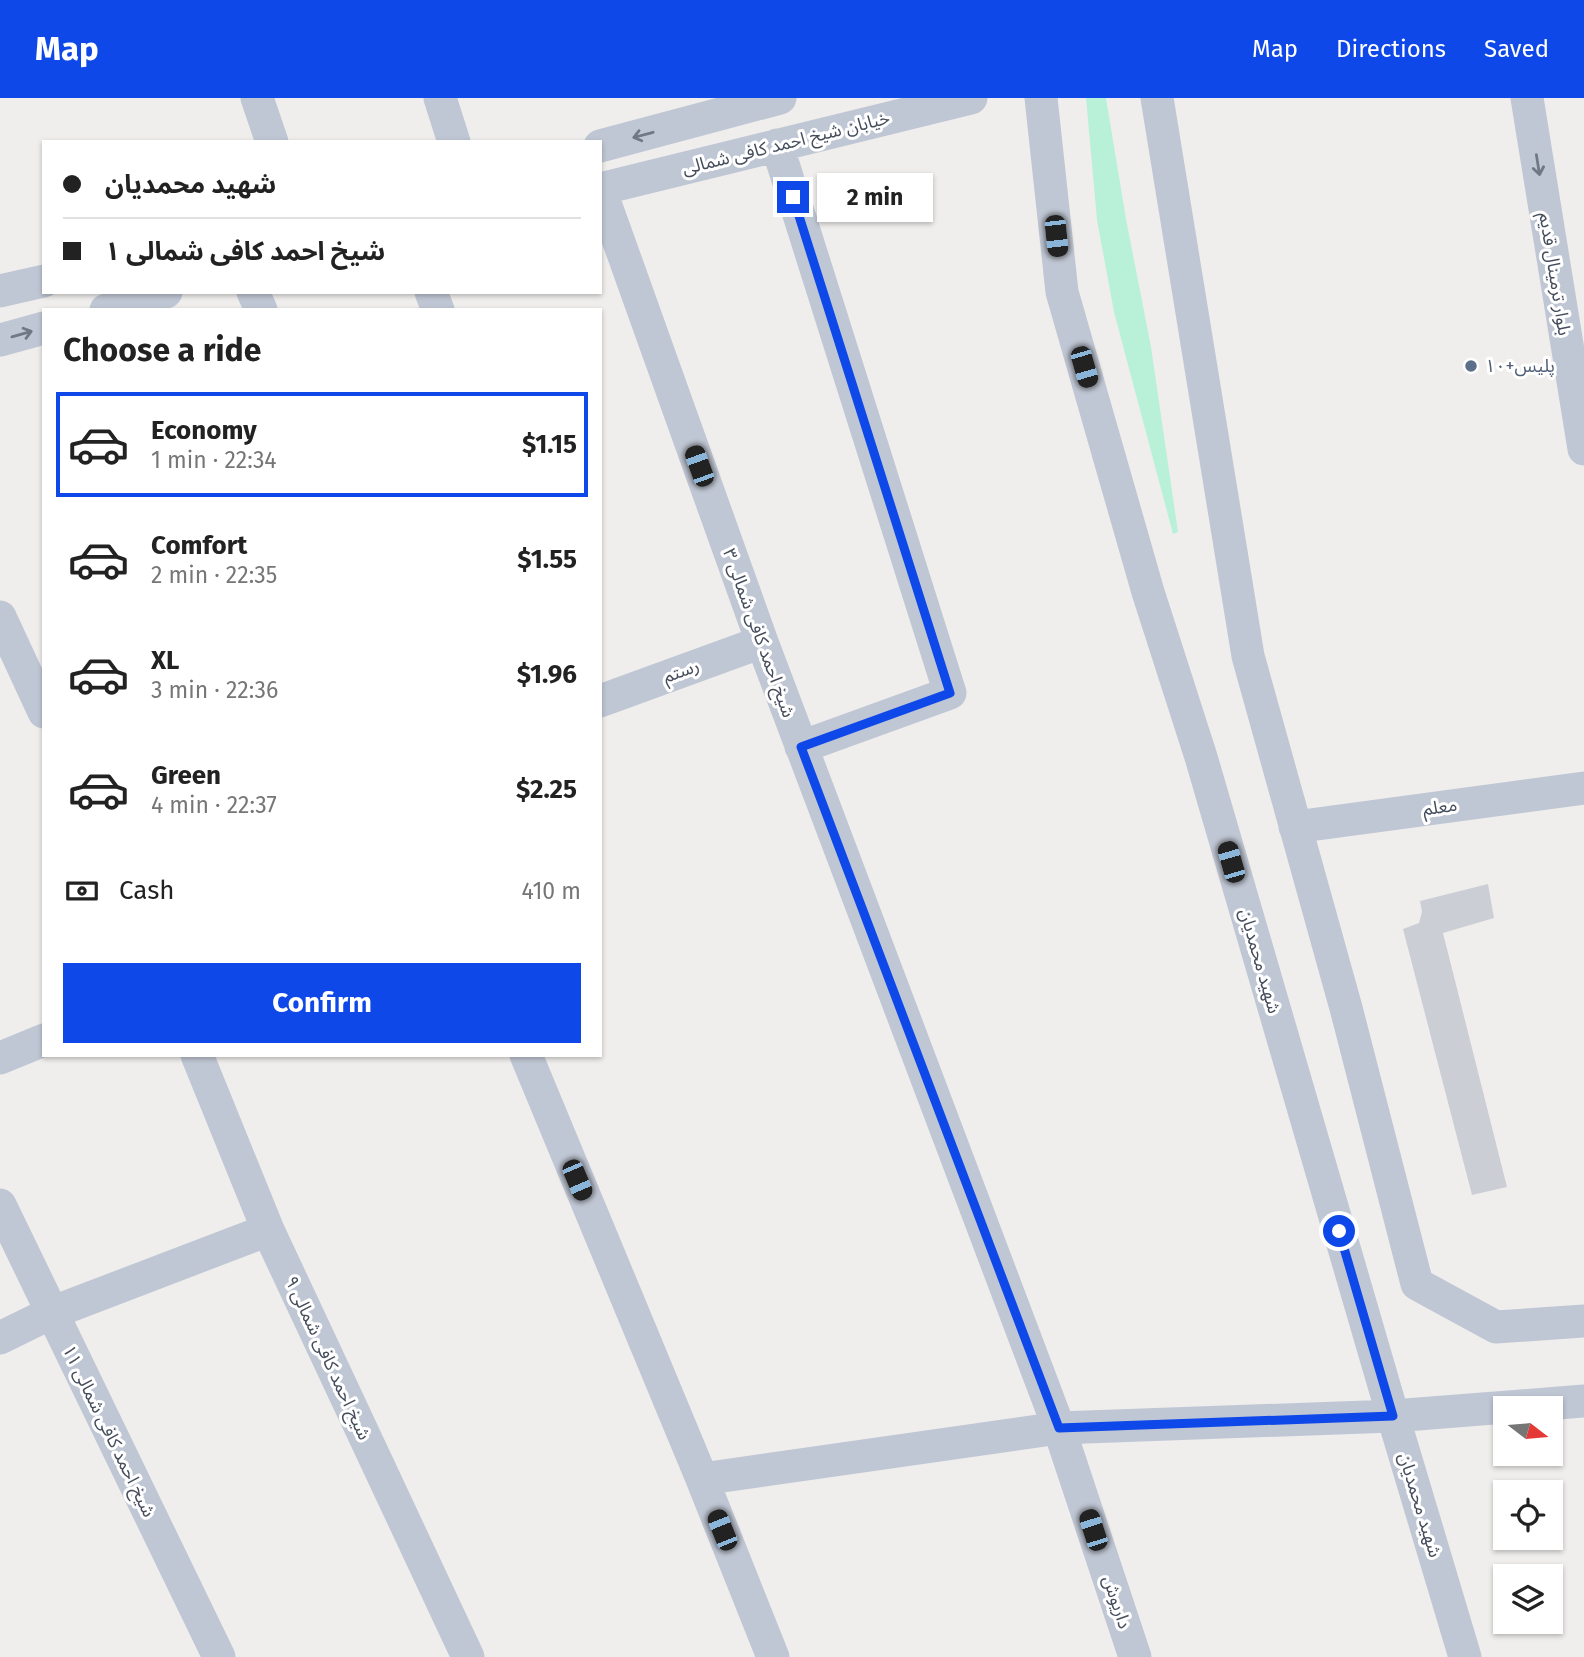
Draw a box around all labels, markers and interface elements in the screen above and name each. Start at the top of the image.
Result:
text: Map [35,29,99,69]
text: Map [1252,35,1298,63]
text: Directions [1336,35,1446,63]
text: Saved [1484,35,1549,63]
street label: خیابان شیخ احمد کافی شمالی [680,107,893,181]
one-way arrow [632,129,655,142]
one-way arrow [1532,153,1545,176]
text: شهید محمدیان [105,169,276,200]
callout: 2 min [818,172,933,222]
route end [777,181,809,213]
text: 2 min [847,183,903,211]
street label: بلوار ترمینال قدیم [1532,211,1576,337]
car [1044,214,1069,258]
text: شیخ احمد کافی شمالی ۱ [105,236,385,267]
one-way arrow [10,327,33,340]
text: Choose a ride [63,331,261,369]
car [1069,344,1100,390]
place label: پلیس+۱۰ [1485,355,1555,377]
marker: پلیس+۱۰ [1463,358,1479,374]
icon: car [67,413,130,476]
text: Economy [151,415,257,446]
text: $1.15 [522,429,577,460]
car [682,443,717,489]
text: 1 min · 22:34 [151,446,277,474]
icon: car [67,528,130,591]
text: Comfort [151,530,247,561]
text: $1.55 [517,544,577,575]
street label: شیخ احمد کافی شمالی ۳ [716,545,800,721]
text: 2 min · 22:35 [151,561,277,589]
icon: car [67,643,130,706]
text: XL [151,645,179,676]
street label: رستم [660,654,703,690]
text: $1.96 [517,659,577,690]
text: 3 min · 22:36 [151,676,278,704]
icon: car [67,758,130,821]
text: Green [151,760,221,791]
text: $2.25 [516,774,577,805]
text: 4 min · 22:37 [151,791,277,819]
street label: معلم [1421,794,1459,822]
car [1216,839,1247,885]
icon: cash [63,872,101,910]
text: Cash [119,875,175,906]
text: 410 m [521,877,581,905]
street label: شهید محمدیان [1235,906,1285,1016]
button: Confirm [63,963,581,1043]
car [560,1157,595,1203]
route start [1323,1215,1355,1247]
street label: شیخ احمد کافی شمالی ۹ [279,1273,376,1444]
street label: شیخ احمد کافی شمالی ۱۱ [56,1341,160,1521]
north arrow [1493,1396,1563,1466]
map controls [1493,1396,1563,1634]
street label: شهید محمدیان [1394,1450,1446,1560]
button: locate [1493,1480,1563,1550]
car [705,1507,740,1553]
car [1077,1507,1110,1553]
button: layers [1493,1564,1563,1634]
street label: داریوش [1098,1573,1136,1631]

